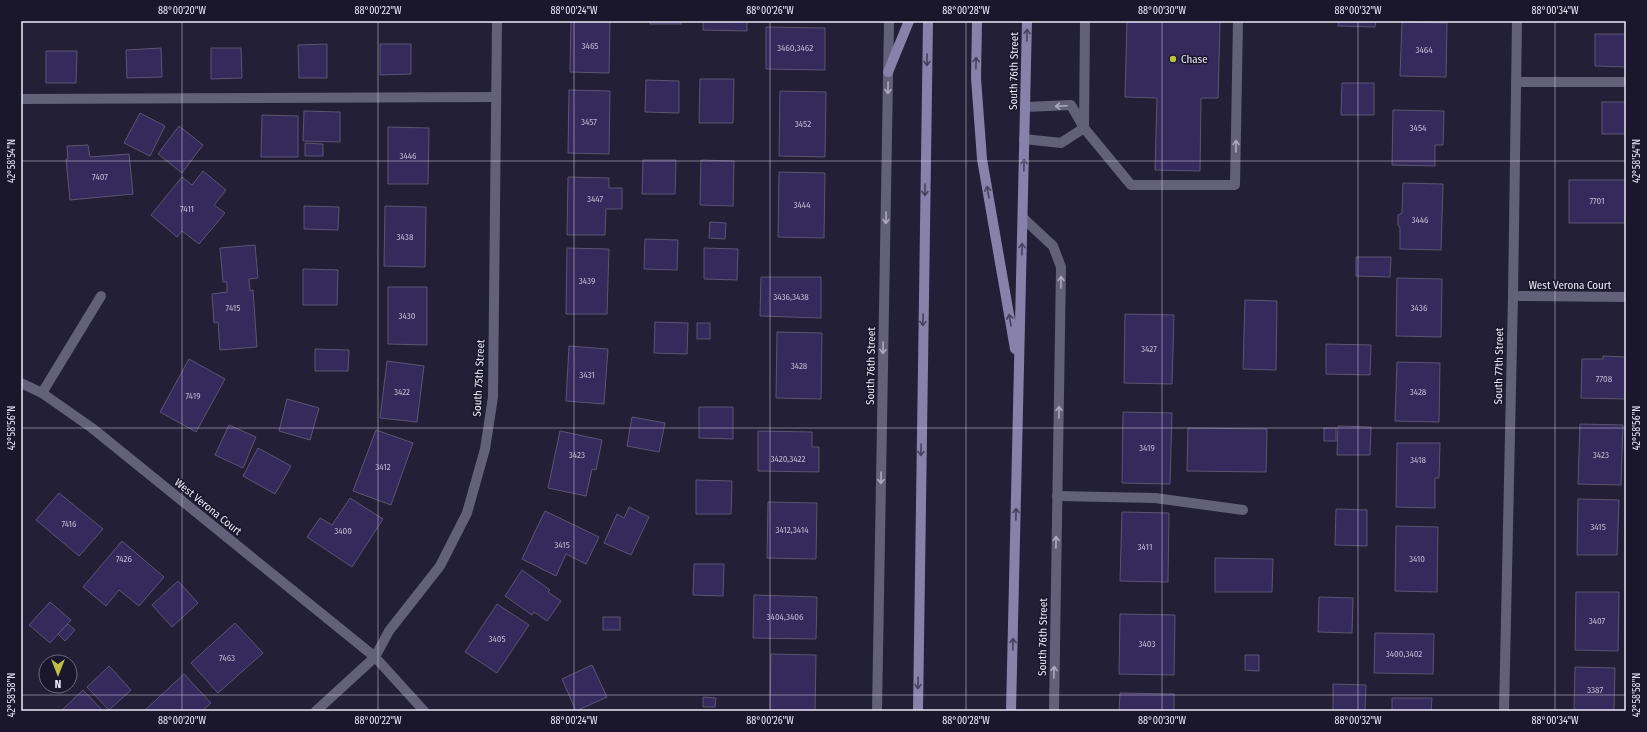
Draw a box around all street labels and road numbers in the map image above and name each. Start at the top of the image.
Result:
street label: South 76th Street [1007,32,1021,110]
street label: West Verona Court [1529,279,1612,292]
street label: South 76th Street [864,327,878,405]
street label: South 77th Street [1492,327,1506,405]
street label: South 75th Street [470,339,488,417]
street label: West Verona Court [172,476,245,538]
street label: South 76th Street [1036,598,1050,676]

